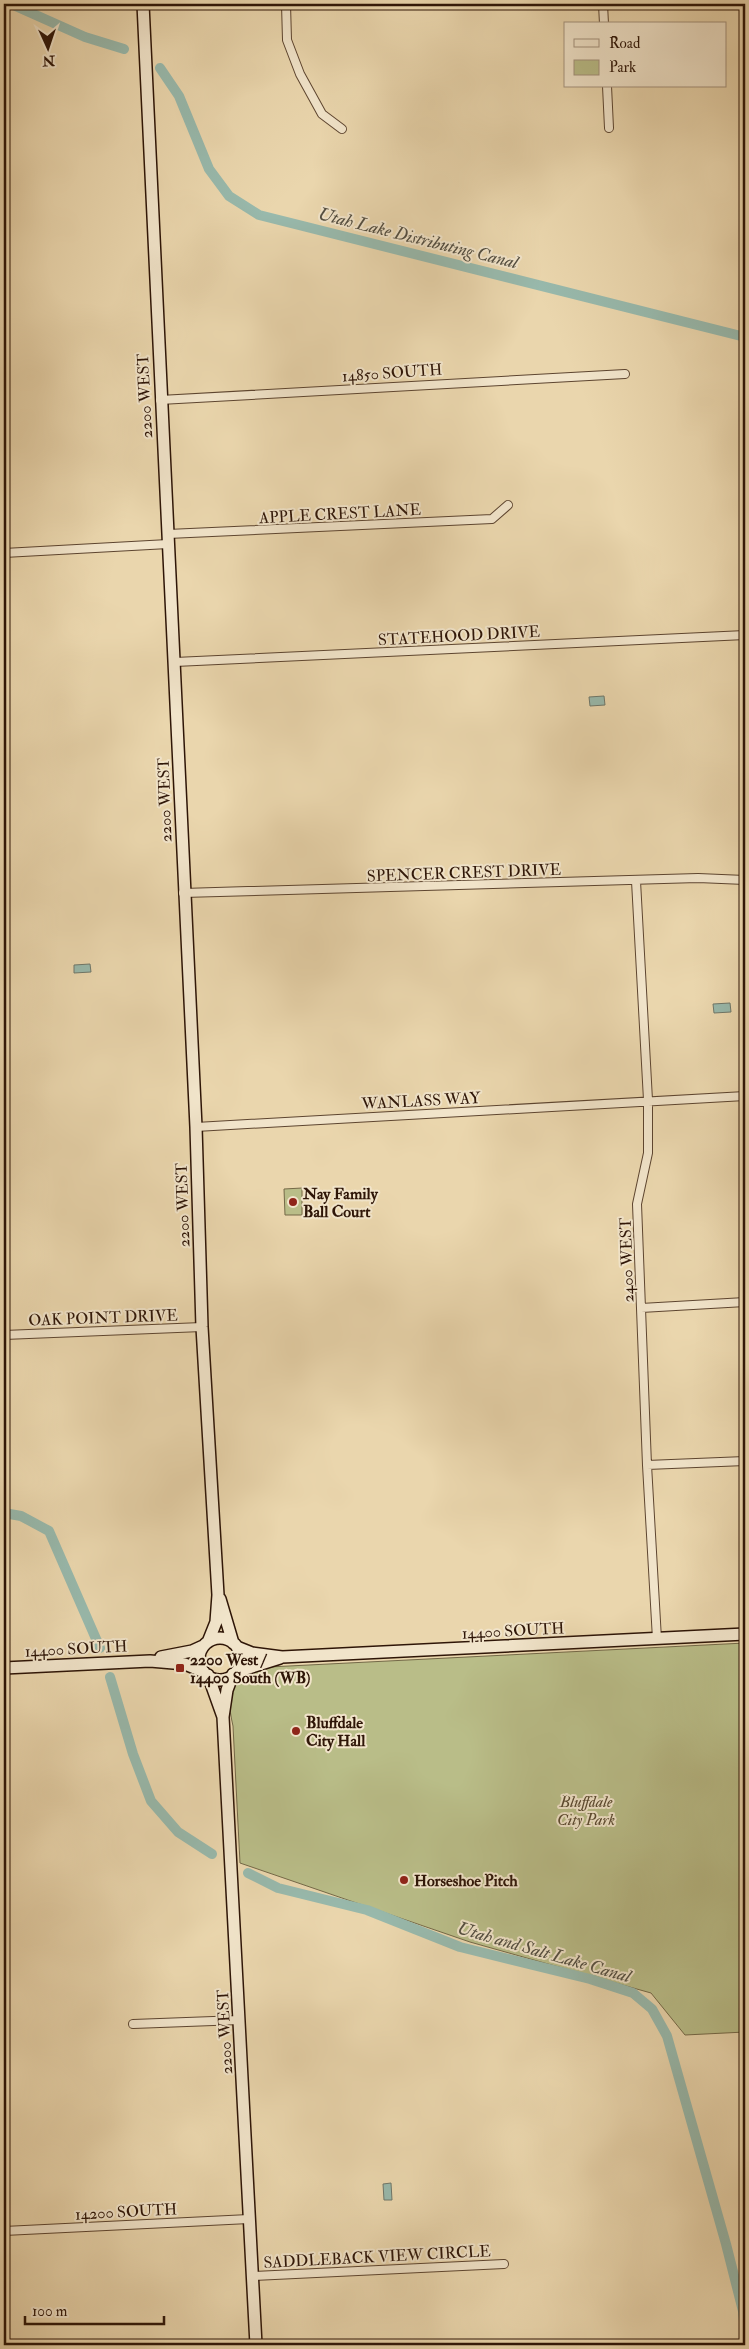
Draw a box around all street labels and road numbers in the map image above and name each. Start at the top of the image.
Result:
street label: 2200 WEST [133,353,157,439]
street label: 14850 SOUTH [341,360,443,386]
street label: APPLE CREST LANE [258,500,422,528]
street label: STATEHOOD DRIVE [378,622,541,650]
street label: 2200 WEST [154,757,176,843]
street label: SPENCER CREST DRIVE [367,860,562,886]
street label: WANLASS WAY [360,1088,482,1114]
street label: 2200 WEST [172,1162,194,1248]
street label: 2400 WEST [616,1217,638,1303]
street label: OAK POINT DRIVE [28,1305,178,1331]
street label: 14400 SOUTH [461,1618,565,1644]
street label: 14400 SOUTH [24,1636,128,1662]
street label: 2200 WEST [213,1989,237,2075]
street label: 14200 SOUTH [74,2199,178,2225]
street label: SADDLEBACK VIEW CIRCLE [263,2241,491,2273]

